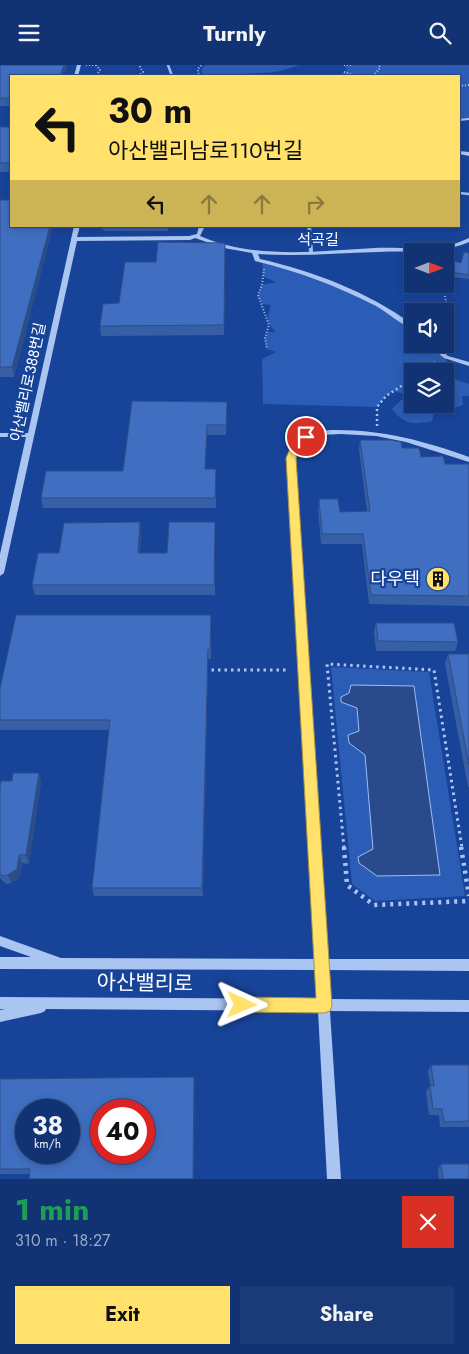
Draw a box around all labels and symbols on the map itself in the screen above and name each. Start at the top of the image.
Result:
street label: 석곡길 [297,229,339,251]
north arrow [404,243,454,293]
street label: 아산밸리로388번길 [5,320,51,444]
pin [285,416,327,458]
place label: 다우텍 [370,566,420,592]
building icon: 다우텍 [425,566,451,592]
street label: 아산밸리로 [96,967,194,999]
position arrow [215,978,267,1030]
speed limit sign: 40 [90,1099,155,1164]

